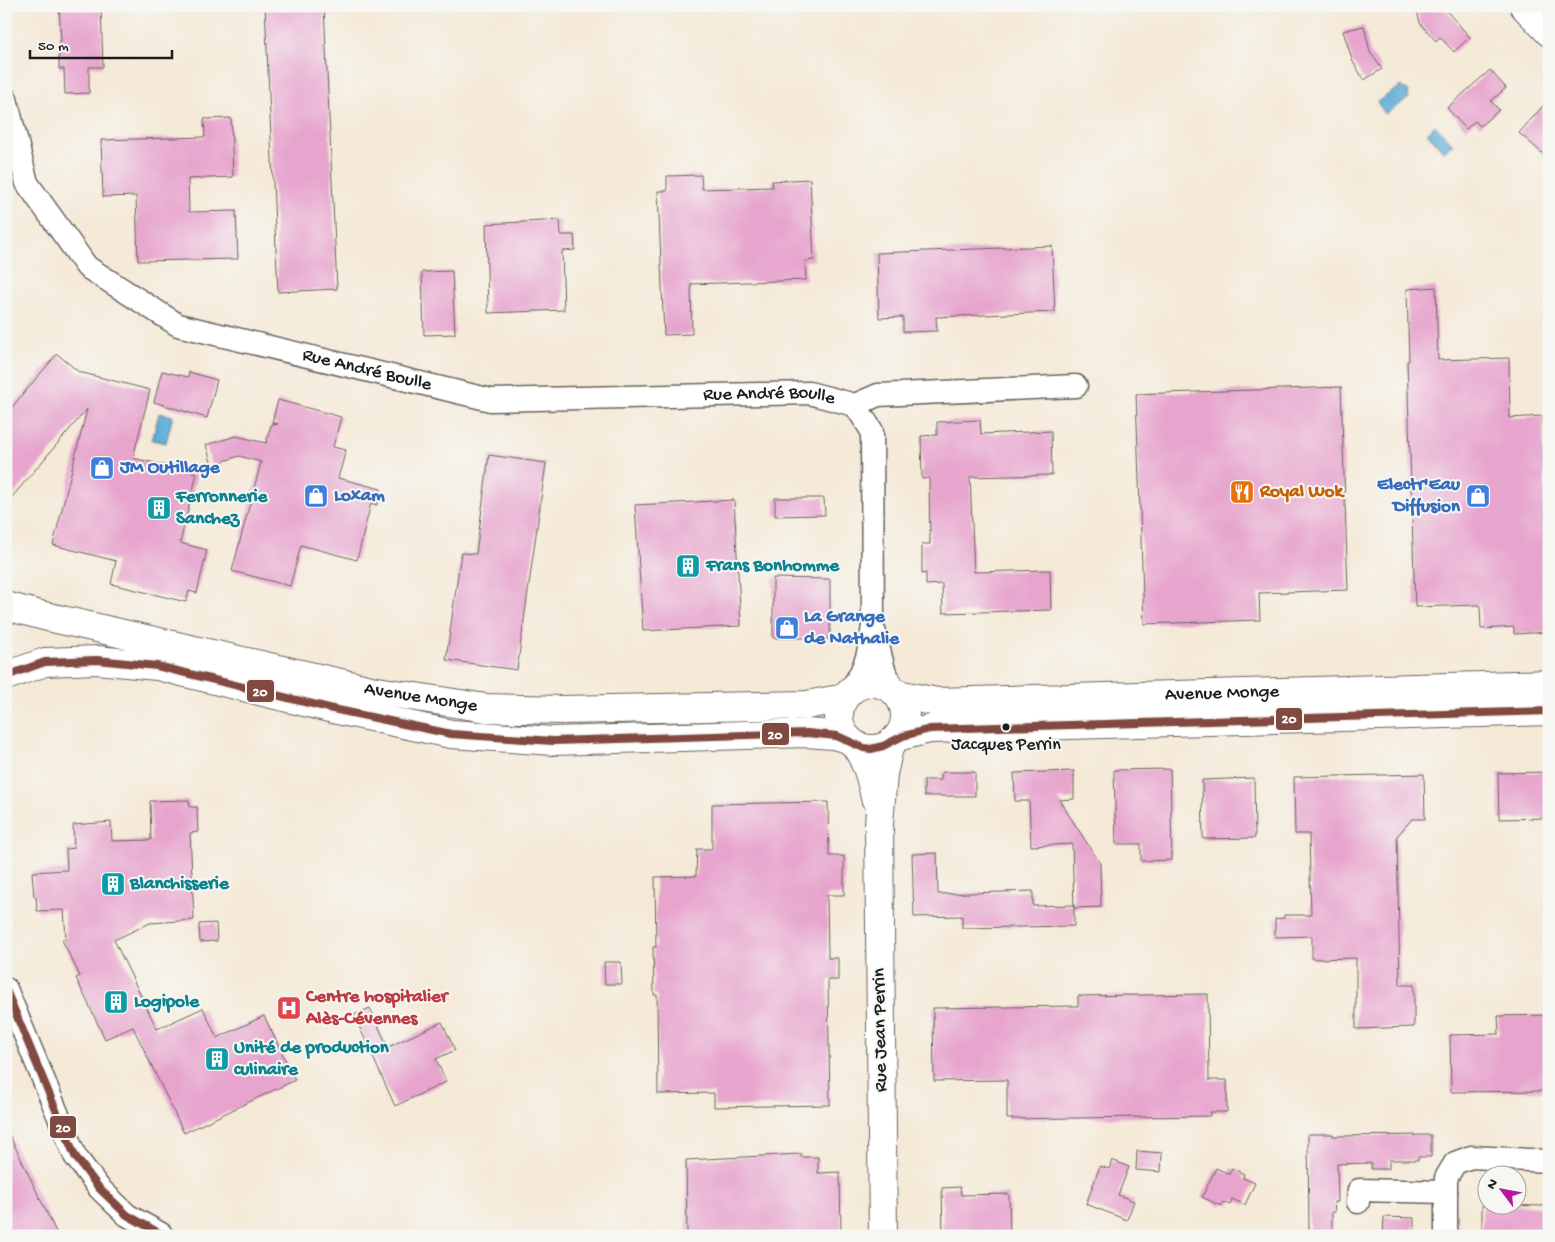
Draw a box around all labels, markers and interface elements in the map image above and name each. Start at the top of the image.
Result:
scale bar [30,28,172,60]
text: 50 m [38,38,69,56]
street label: Rue André Boulle [300,344,434,397]
street label: Rue André Boulle [703,382,838,411]
shop icon: JM Outillage [89,455,115,481]
place label: JM Outillage [119,457,221,480]
place label: Electr'Eau Diffusion [1377,474,1461,519]
restaurant icon: Royal Wok [1229,479,1255,505]
place label: Royal Wok [1259,481,1345,504]
shop icon: Loxam [303,483,329,509]
shop icon: Electr'Eau Diffusion [1465,483,1491,509]
place label: Loxam [334,485,385,508]
place label: Ferronnerie Sanchez [175,486,269,531]
building icon: Ferronnerie Sanchez [146,495,172,521]
building icon: Frans Bonhomme [675,553,701,579]
place label: Frans Bonhomme [705,555,840,578]
place label: La Grange de Nathalie [804,606,900,651]
shop icon: La Grange de Nathalie [774,615,800,641]
street label: Avenue Monge [362,677,479,718]
line badge: 20 [246,679,275,703]
street label: Avenue Monge [1165,680,1280,707]
text: 20 [253,685,267,702]
line badge: 20 [1275,707,1303,731]
text: 20 [1282,712,1296,729]
line badge: 20 [761,722,790,746]
marker: Jacques Perrin [1001,722,1011,732]
text: 20 [768,728,782,745]
place label: Jacques Perrin [951,735,1061,756]
building icon: Blanchisserie [100,871,126,897]
place label: Blanchisserie [129,873,230,896]
street label: Rue Jean Perrin [868,968,894,1092]
place label: Centre hospitalier Alès-Cévennes [305,986,450,1031]
building icon: Logipole [103,989,129,1015]
place label: Logipole [134,991,200,1014]
hospital icon: Centre hospitalier Alès-Cévennes [276,995,302,1021]
place label: Unité de production culinaire [234,1037,390,1082]
building icon: Unité de production culinaire [204,1046,230,1072]
line badge: 20 [49,1115,77,1139]
text: 20 [56,1121,70,1138]
north arrow [1478,1164,1528,1214]
text: N [1483,1176,1503,1193]

